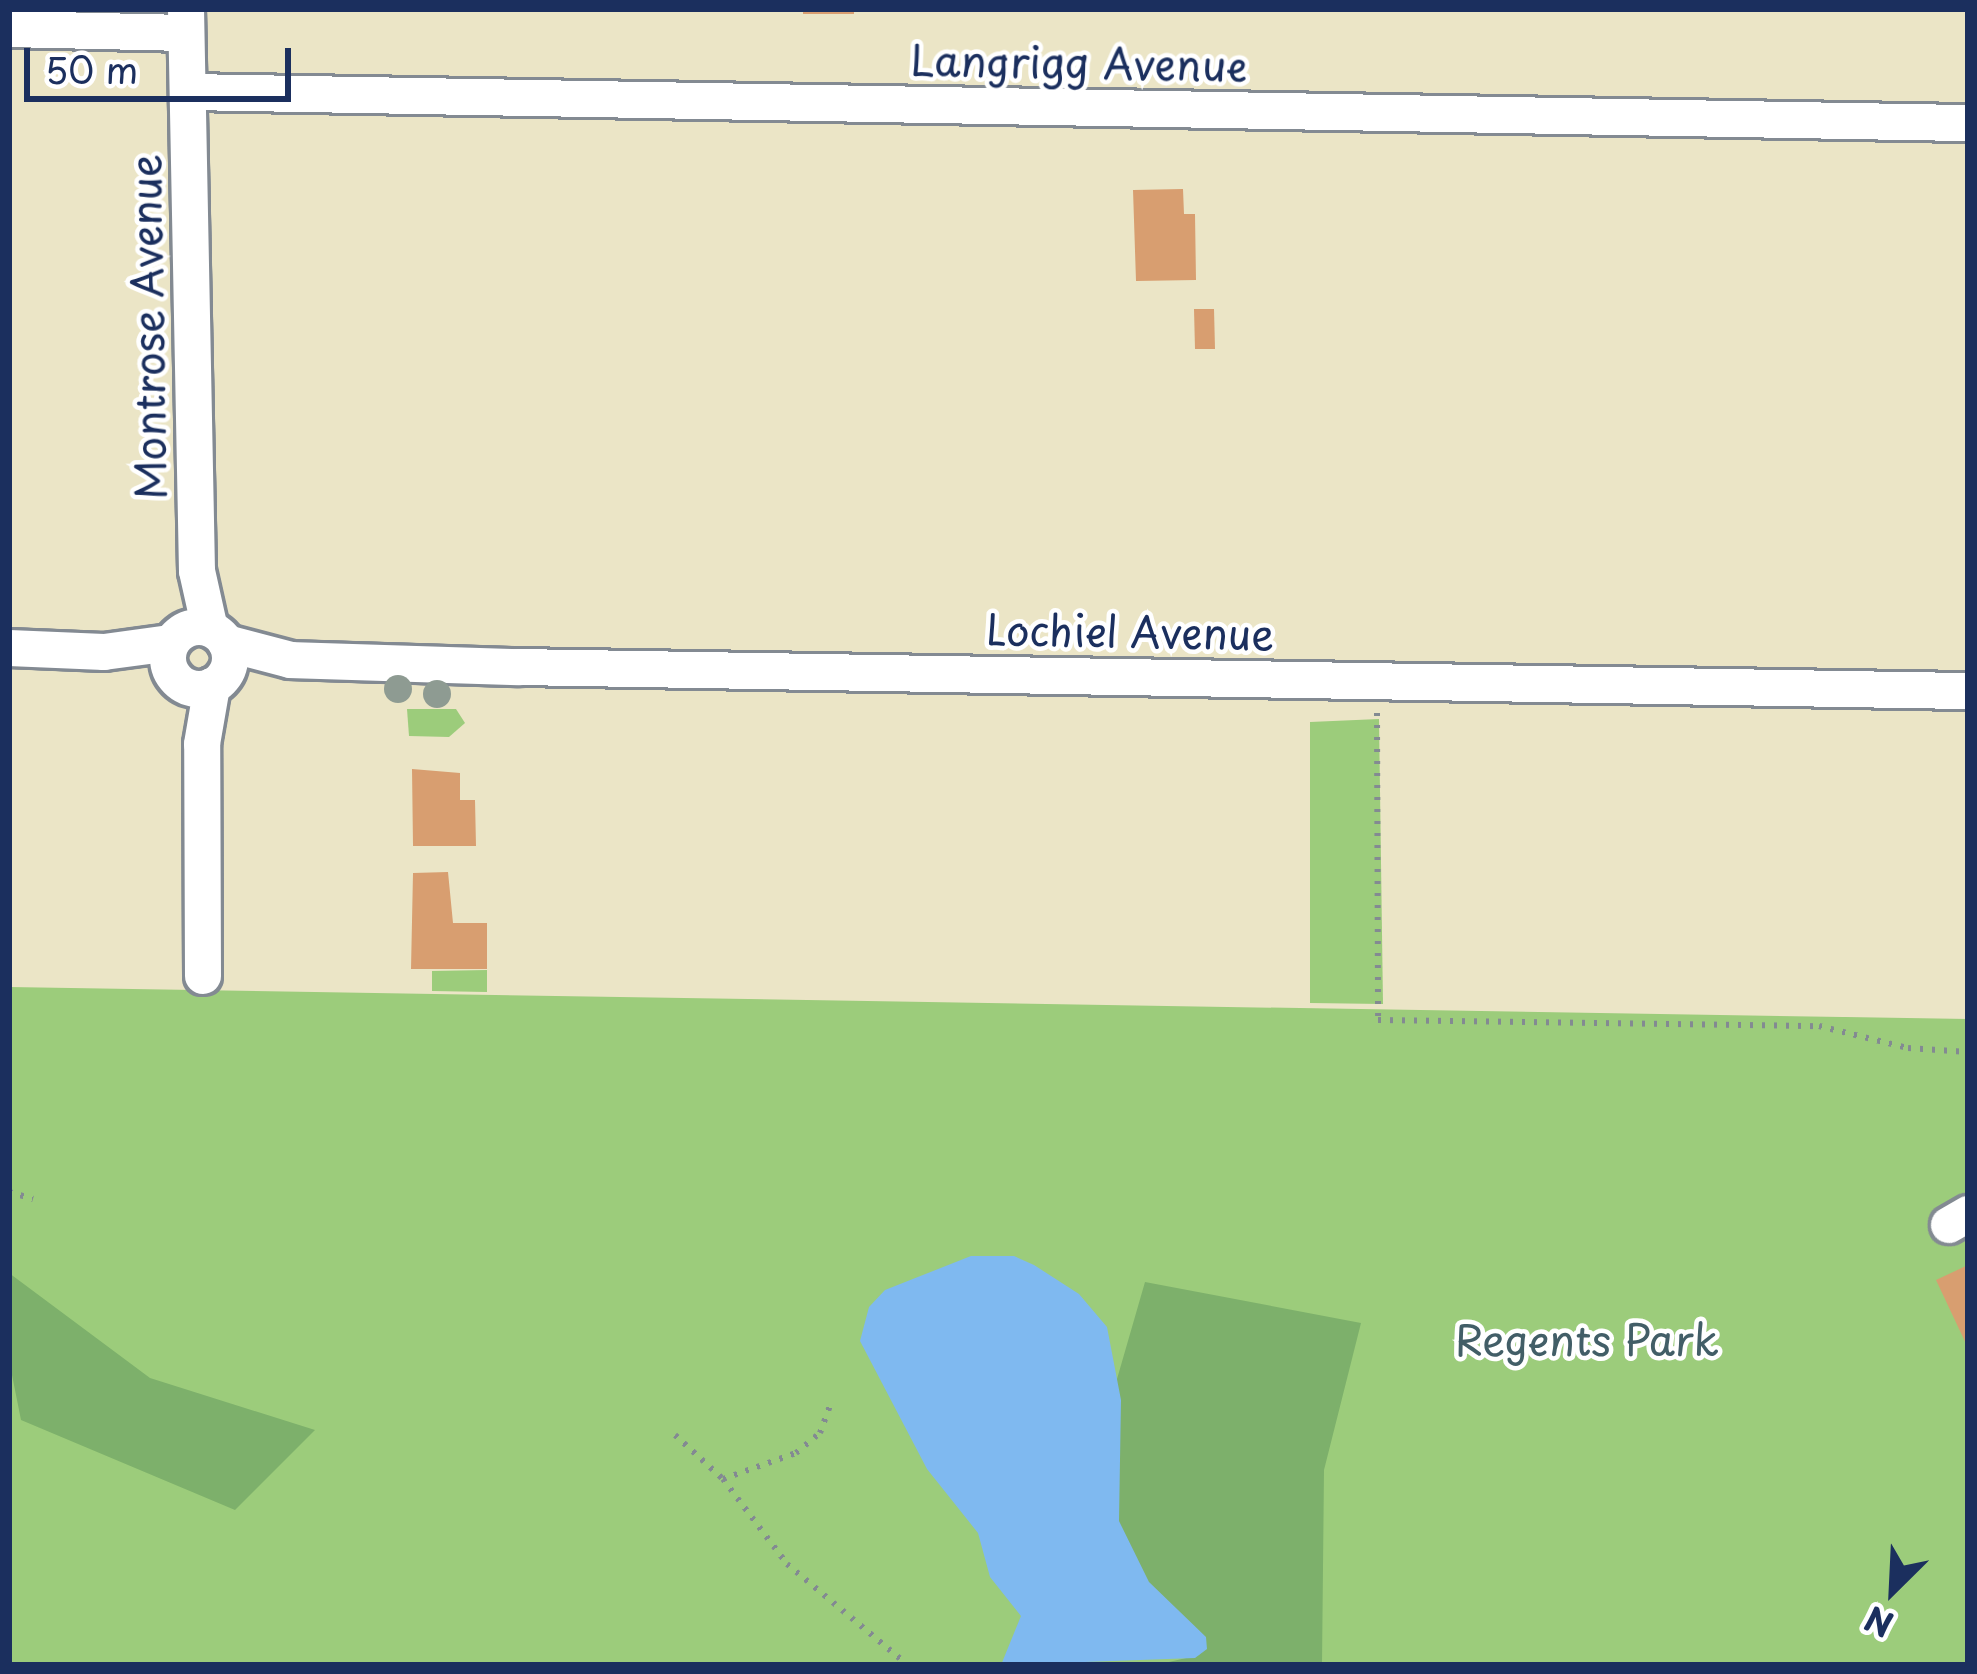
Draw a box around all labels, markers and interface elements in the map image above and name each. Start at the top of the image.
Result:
scale bar [30,24,297,98]
street label: Langrigg Avenue [911,34,1247,90]
text: 50 m [45,42,138,96]
street label: Montrose Avenue [119,154,175,500]
street label: Lochiel Avenue [985,603,1275,659]
park label: Regents Park [1455,1314,1719,1364]
north arrow [1833,1530,1953,1650]
text: N [1856,1595,1900,1651]

